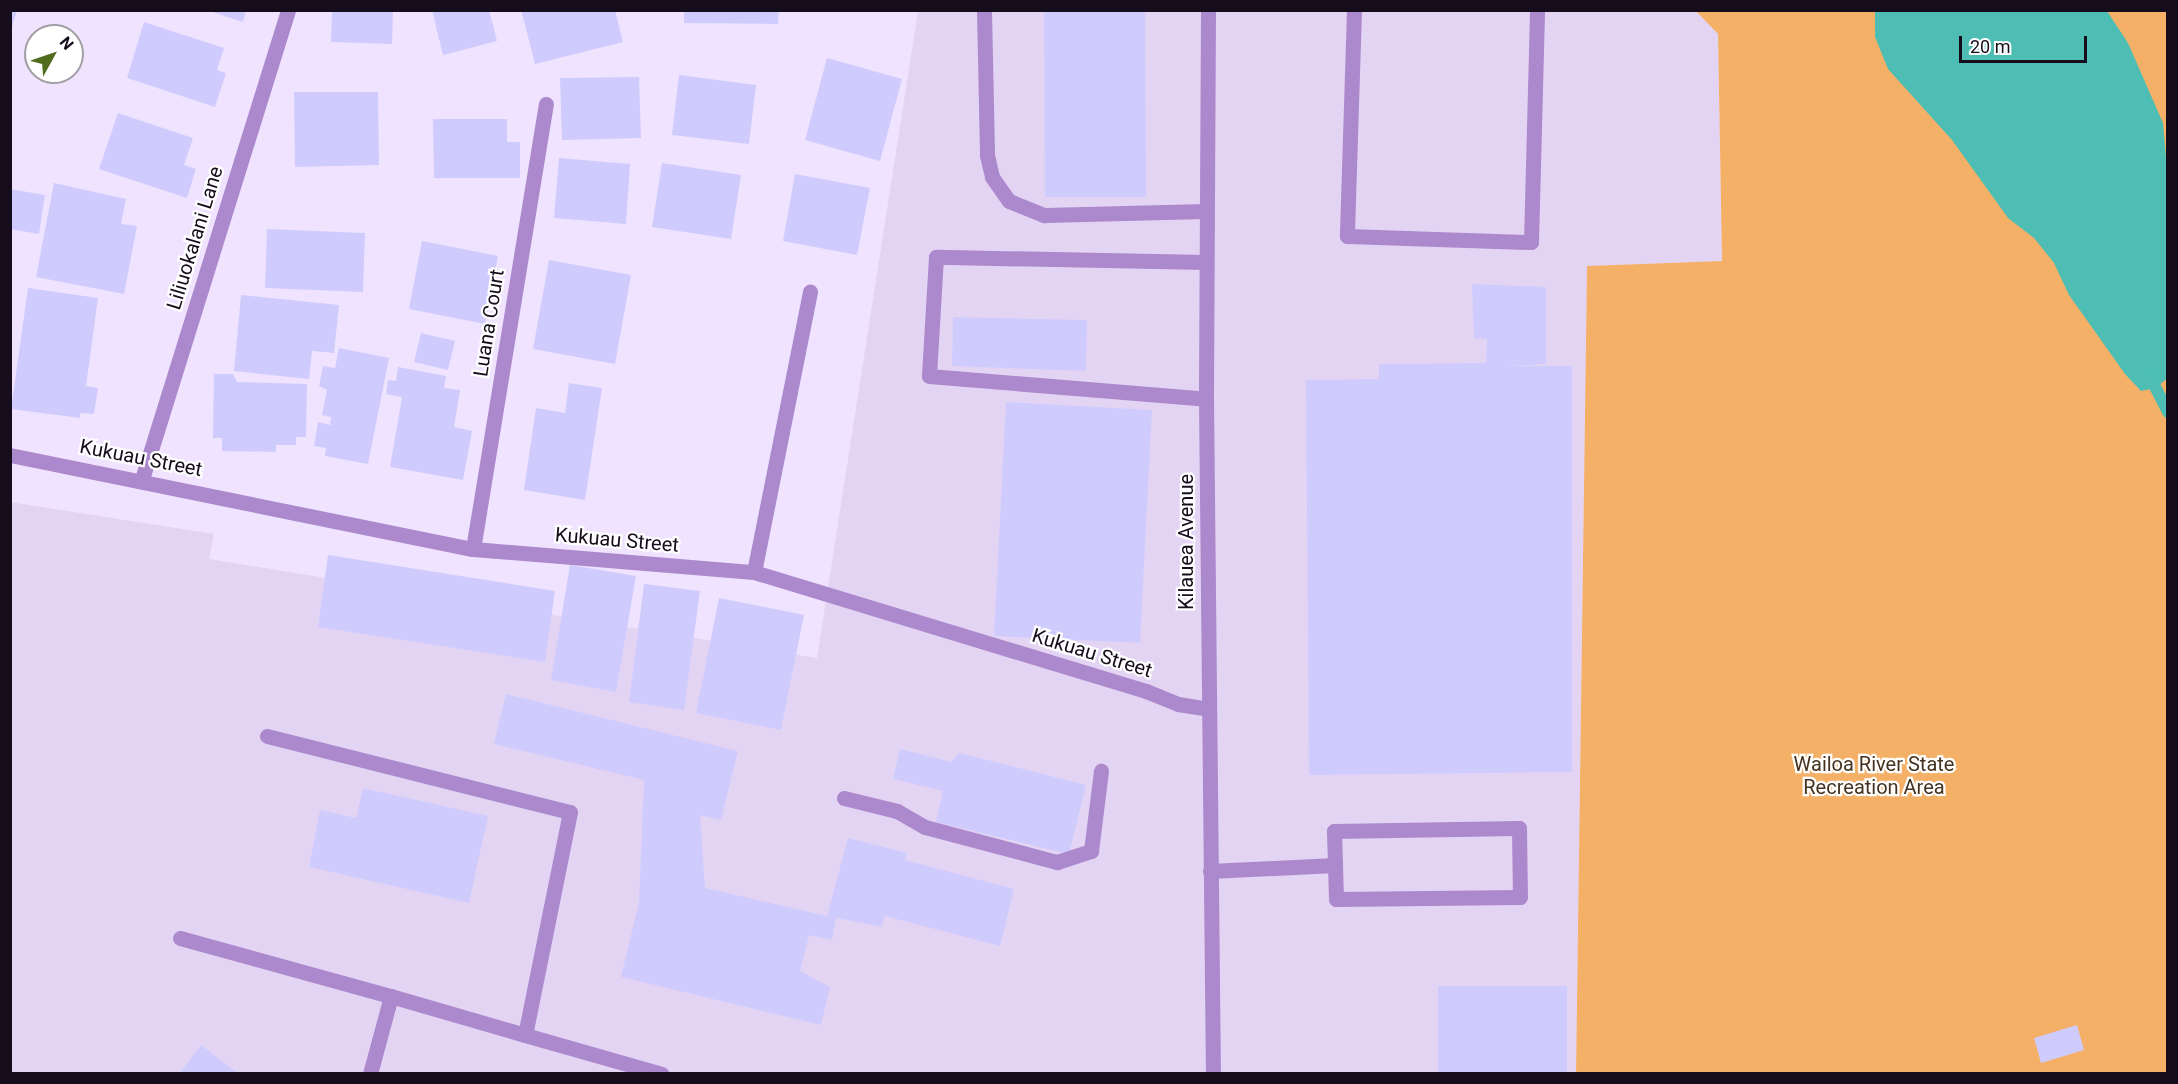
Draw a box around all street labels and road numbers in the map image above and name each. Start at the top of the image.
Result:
street label: Liliuokalani Lane [162,163,228,313]
street label: Luana Court [469,268,509,378]
street label: Kukuau Street [78,434,204,482]
street label: Kilauea Avenue [1174,474,1198,610]
street label: Kukuau Street [554,523,680,557]
street label: Kukuau Street [1029,623,1155,683]

